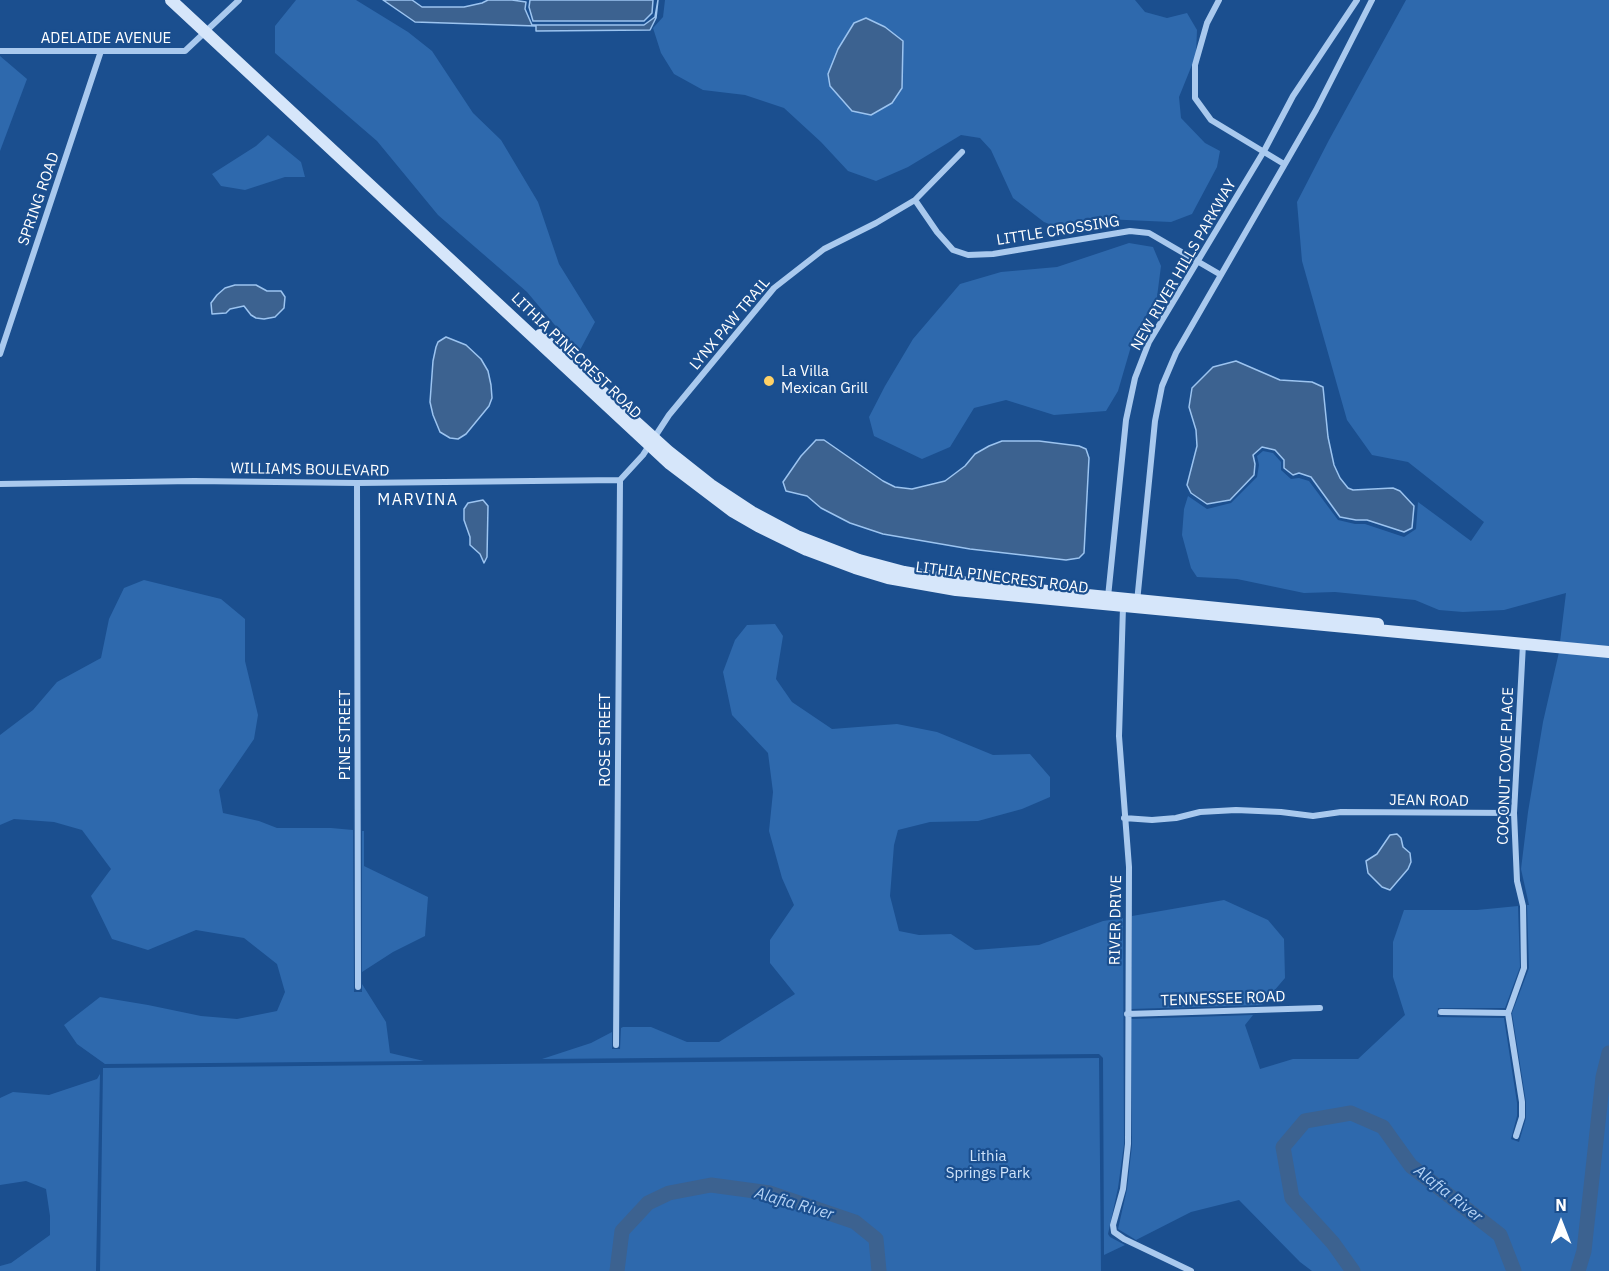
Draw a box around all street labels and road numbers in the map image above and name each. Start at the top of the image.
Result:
street label: ADELAIDE AVENUE [41,30,171,48]
street label: SPRING ROAD [15,150,63,248]
street label: NEW RIVER HILLS PARKWAY [1128,176,1240,354]
street label: LITTLE CROSSING [995,212,1121,250]
street label: LYNX PAW TRAIL [686,274,774,374]
street label: LITHIA PINECREST ROAD [507,289,645,423]
street label: WILLIAMS BOULEVARD [230,460,390,480]
street label: LITHIA PINECREST ROAD [915,558,1089,598]
street label: COCONUT COVE PLACE [1494,687,1518,845]
street label: PINE STREET [337,690,355,780]
street label: ROSE STREET [597,693,615,787]
street label: JEAN ROAD [1389,791,1469,811]
street label: RIVER DRIVE [1106,875,1126,965]
street label: TENNESSEE ROAD [1160,988,1286,1010]

